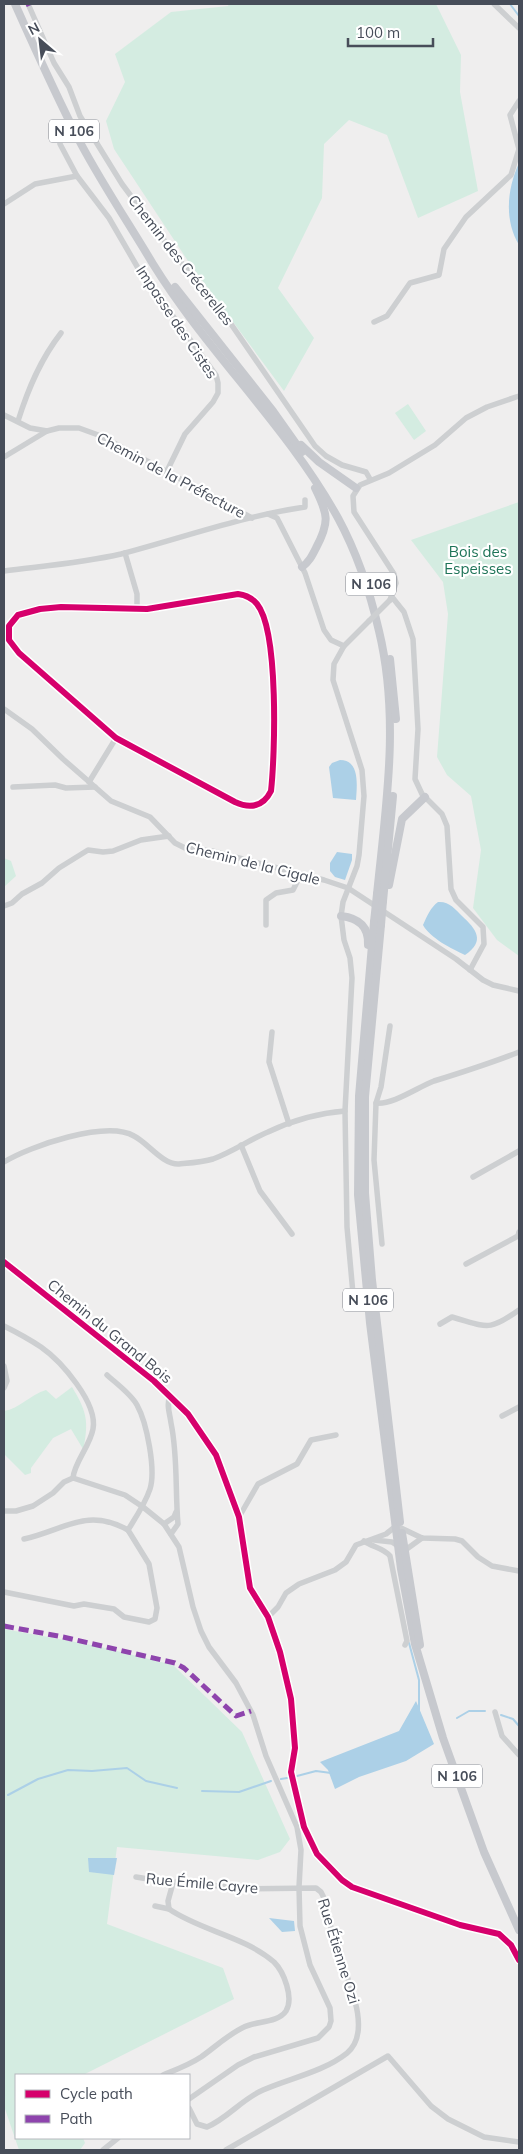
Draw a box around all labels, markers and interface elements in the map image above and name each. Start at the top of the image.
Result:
north arrow [15,15,65,65]
scale bar [348,15,433,47]
text: N [25,18,43,39]
text: 100 m [356,23,400,42]
road number: N 106 [49,120,99,142]
street label: Chemin des Crécerelles [124,191,238,329]
street label: Impasse des Cistes [132,262,222,382]
street label: Chemin de la Préfecture [94,428,248,522]
park label: Bois des Espeisses [444,542,512,578]
road number: N 106 [346,572,396,596]
street label: Chemin de la Cigale [184,837,322,889]
street label: Chemin du Grand Bois [44,1275,176,1387]
road number: N 106 [343,1288,393,1312]
road number: N 106 [432,1764,482,1788]
street label: Rue Émile Cayre [145,1869,259,1897]
street label: Rue Étienne Ozi [314,1896,364,2006]
legend [15,2074,190,2139]
text: Cycle path [60,2084,133,2103]
text: Path [60,2109,92,2128]

